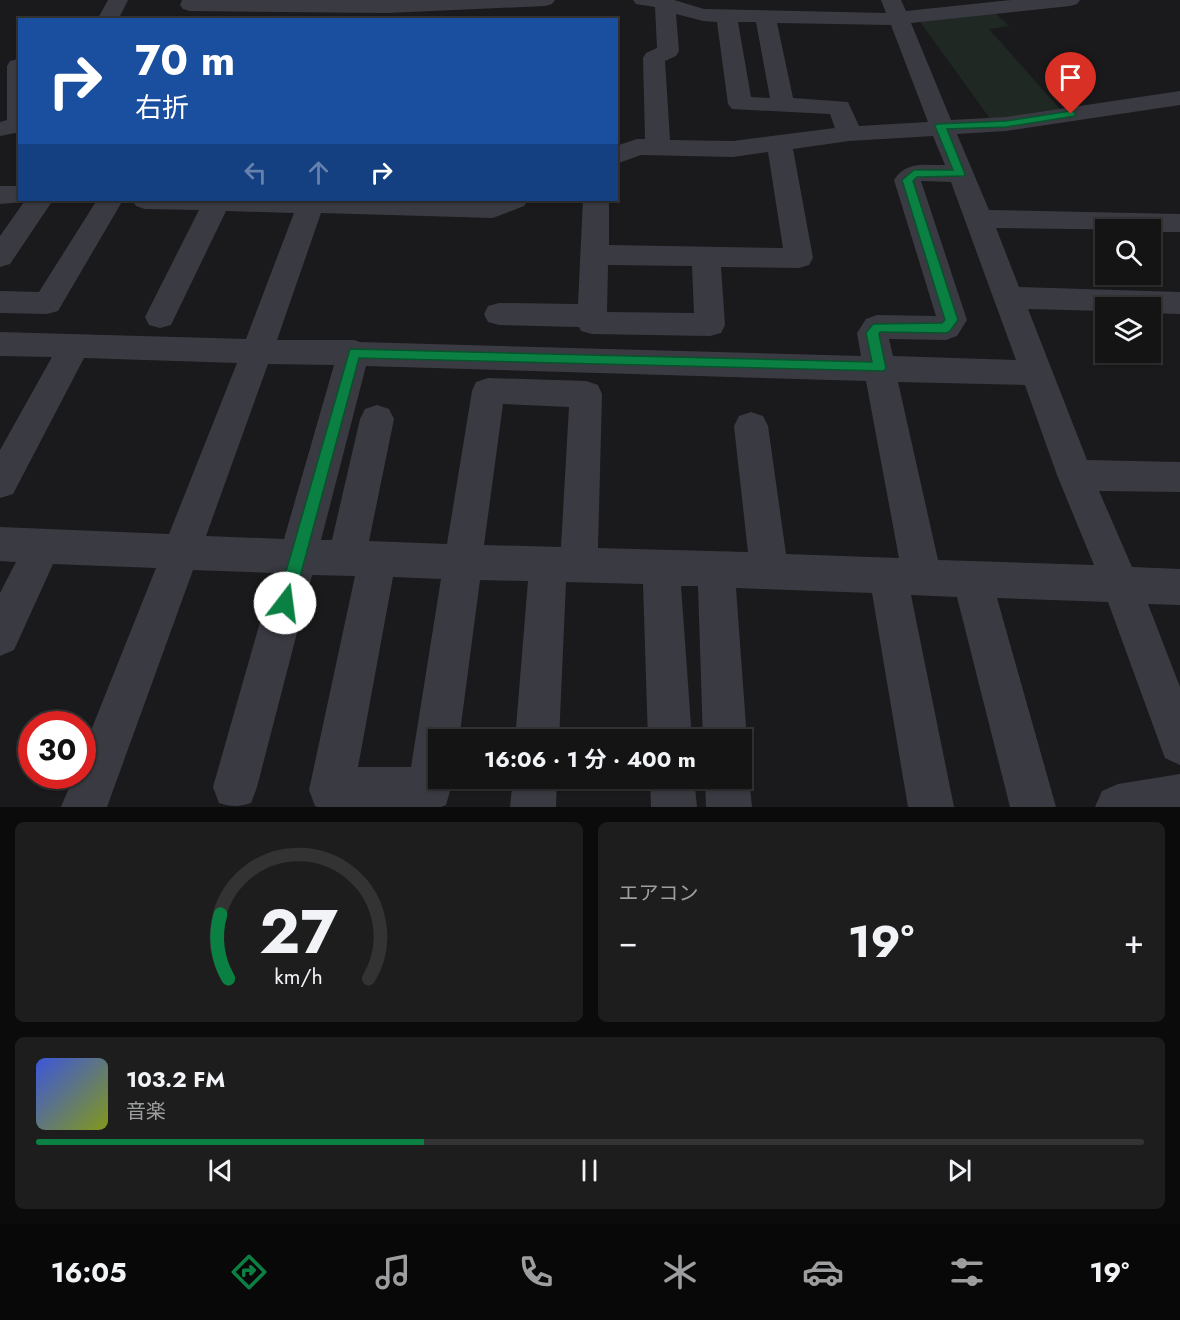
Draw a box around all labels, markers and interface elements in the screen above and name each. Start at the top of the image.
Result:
text: 70 m [135,30,235,91]
icon: right [36,42,114,120]
pin [1045,52,1096,114]
icon: arrive [1054,61,1087,94]
text: 右折 [135,88,189,127]
icon: left [239,156,272,189]
icon: ahead [302,156,335,189]
icon: right [365,156,398,189]
map controls [1095,219,1161,363]
button: search [1095,219,1161,285]
button: layers [1095,297,1161,363]
position arrow [253,571,317,635]
speed limit sign: 30 [18,711,96,789]
text: 16:06 · 1 分 · 400 m [484,743,696,775]
text: エアコン [619,879,699,908]
text: 27 [259,886,338,976]
text: 19° [848,909,914,974]
text: − [619,918,638,965]
text: + [1124,918,1144,965]
text: km/h [275,961,323,992]
text: 103.2 FM [126,1063,225,1095]
text: 音楽 [126,1097,166,1126]
icon: previous [204,1154,237,1187]
icon: pause [573,1154,606,1187]
icon: next [943,1154,976,1187]
icon: directions [228,1251,270,1293]
icon: music [372,1251,414,1293]
icon: phone [515,1251,557,1293]
icon: climate [659,1251,701,1293]
icon: car [802,1251,844,1293]
icon: filters [946,1251,988,1293]
text: 16:05 [51,1253,127,1292]
text: 19° [1089,1253,1129,1292]

